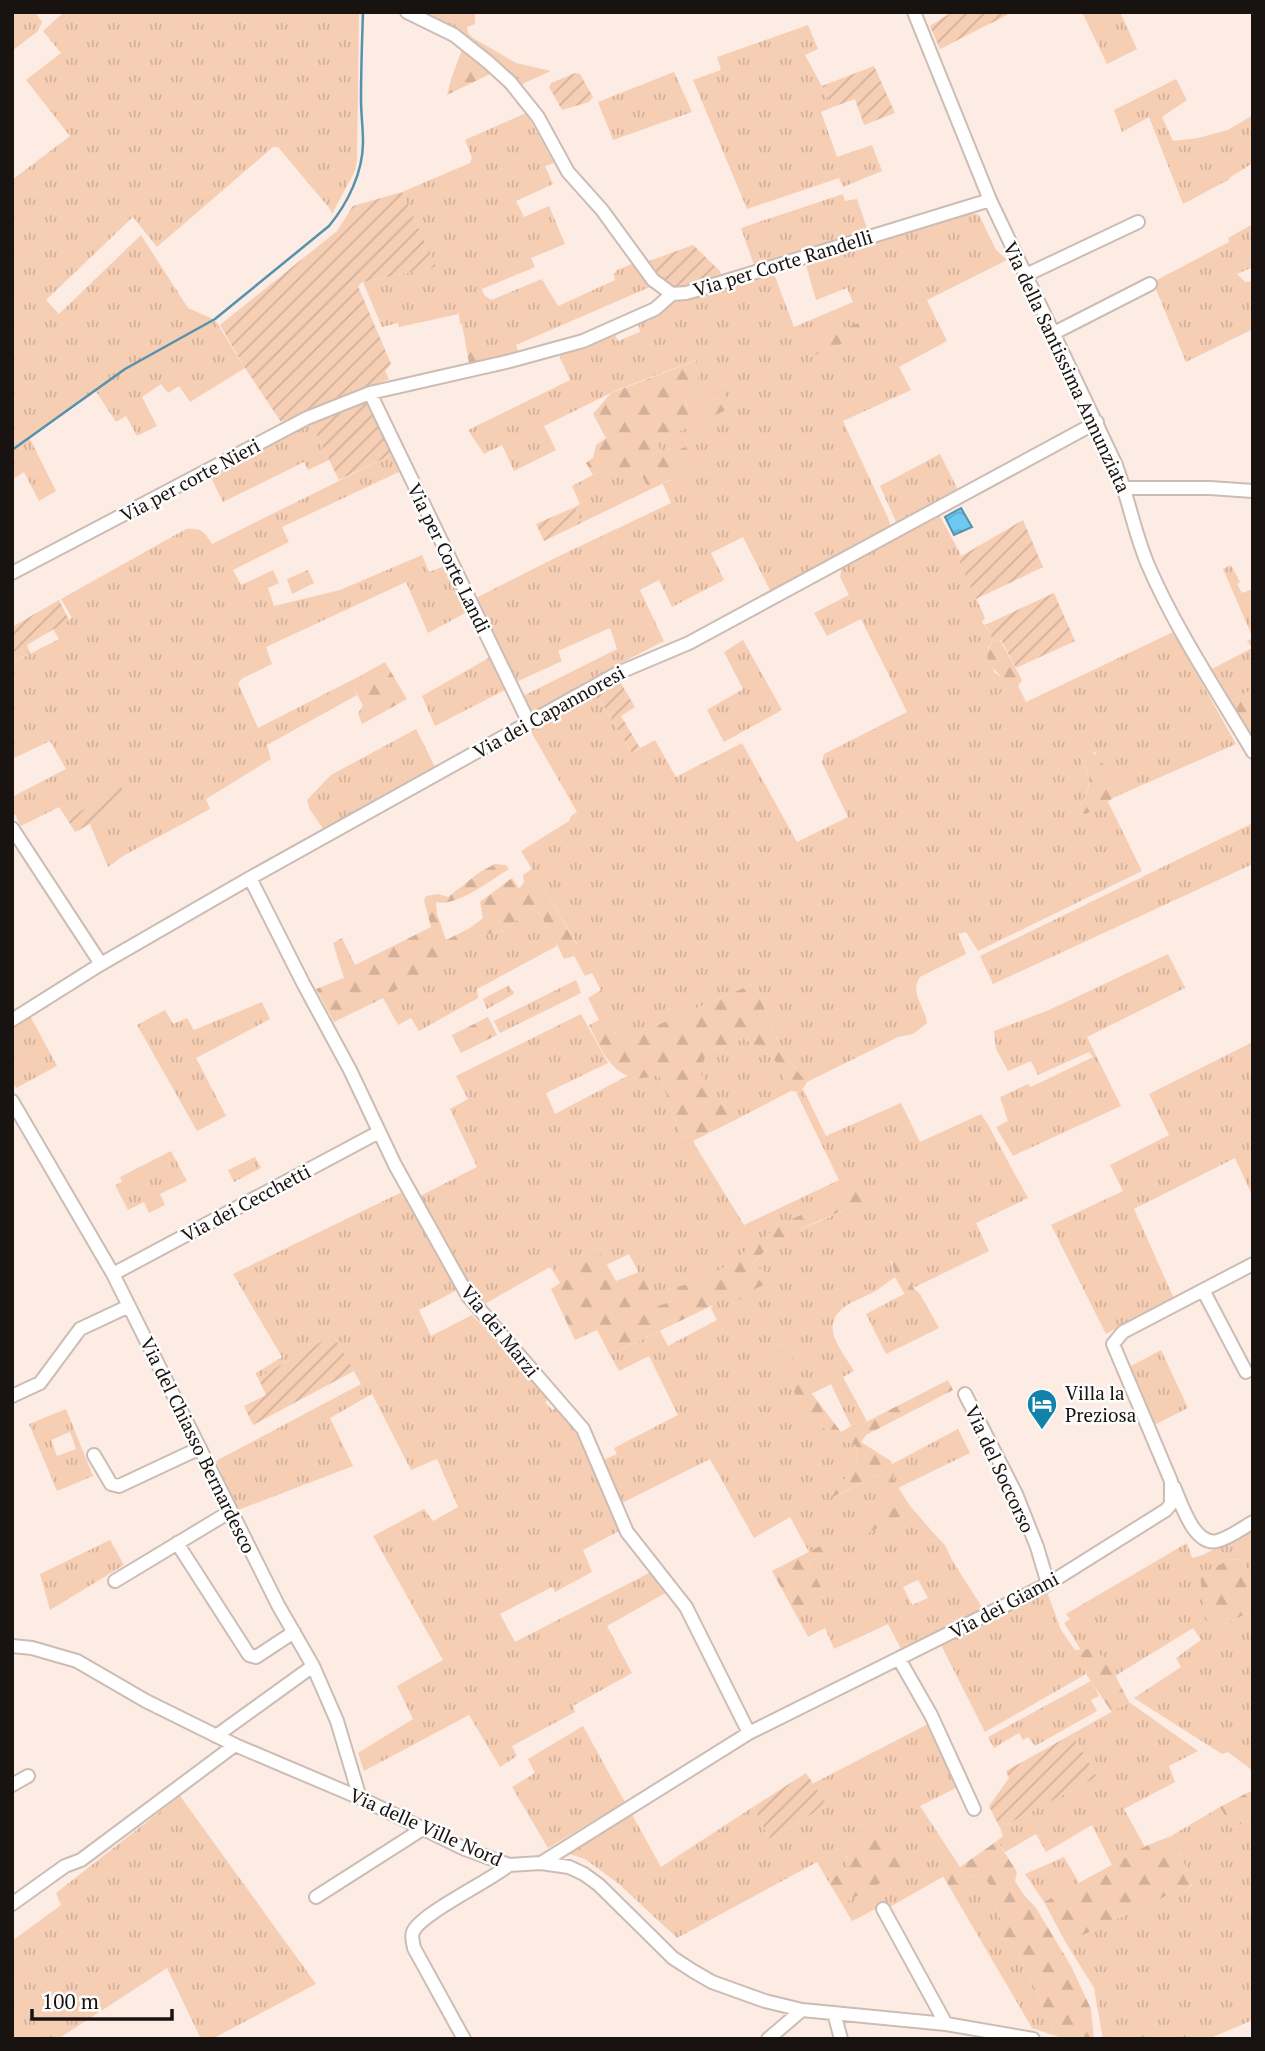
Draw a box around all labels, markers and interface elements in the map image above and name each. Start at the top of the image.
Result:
street label: Via per Corte Randelli [690,223,876,302]
street label: Via della Santissima Annunziata [998,237,1137,497]
street label: Via per corte Nieri [116,432,264,527]
street label: Via per Corte Landi [402,479,497,637]
street label: Via dei Capannoresi [469,660,629,764]
street label: Via dei Cecchetti [177,1158,315,1247]
street label: Via dei Marzi [456,1279,545,1382]
street label: Via del Chiasso Bernardesco [135,1332,262,1557]
place label: Villa la Preziosa [1065,1380,1137,1427]
hotel icon: Villa la Preziosa [1025,1387,1059,1431]
street label: Via del Soccorso [960,1401,1041,1536]
street label: Via dei Gianni [945,1565,1063,1644]
street label: Via delle Ville Nord [346,1782,507,1872]
scale bar [32,1978,172,2022]
text: 100 m [42,1987,99,2015]

